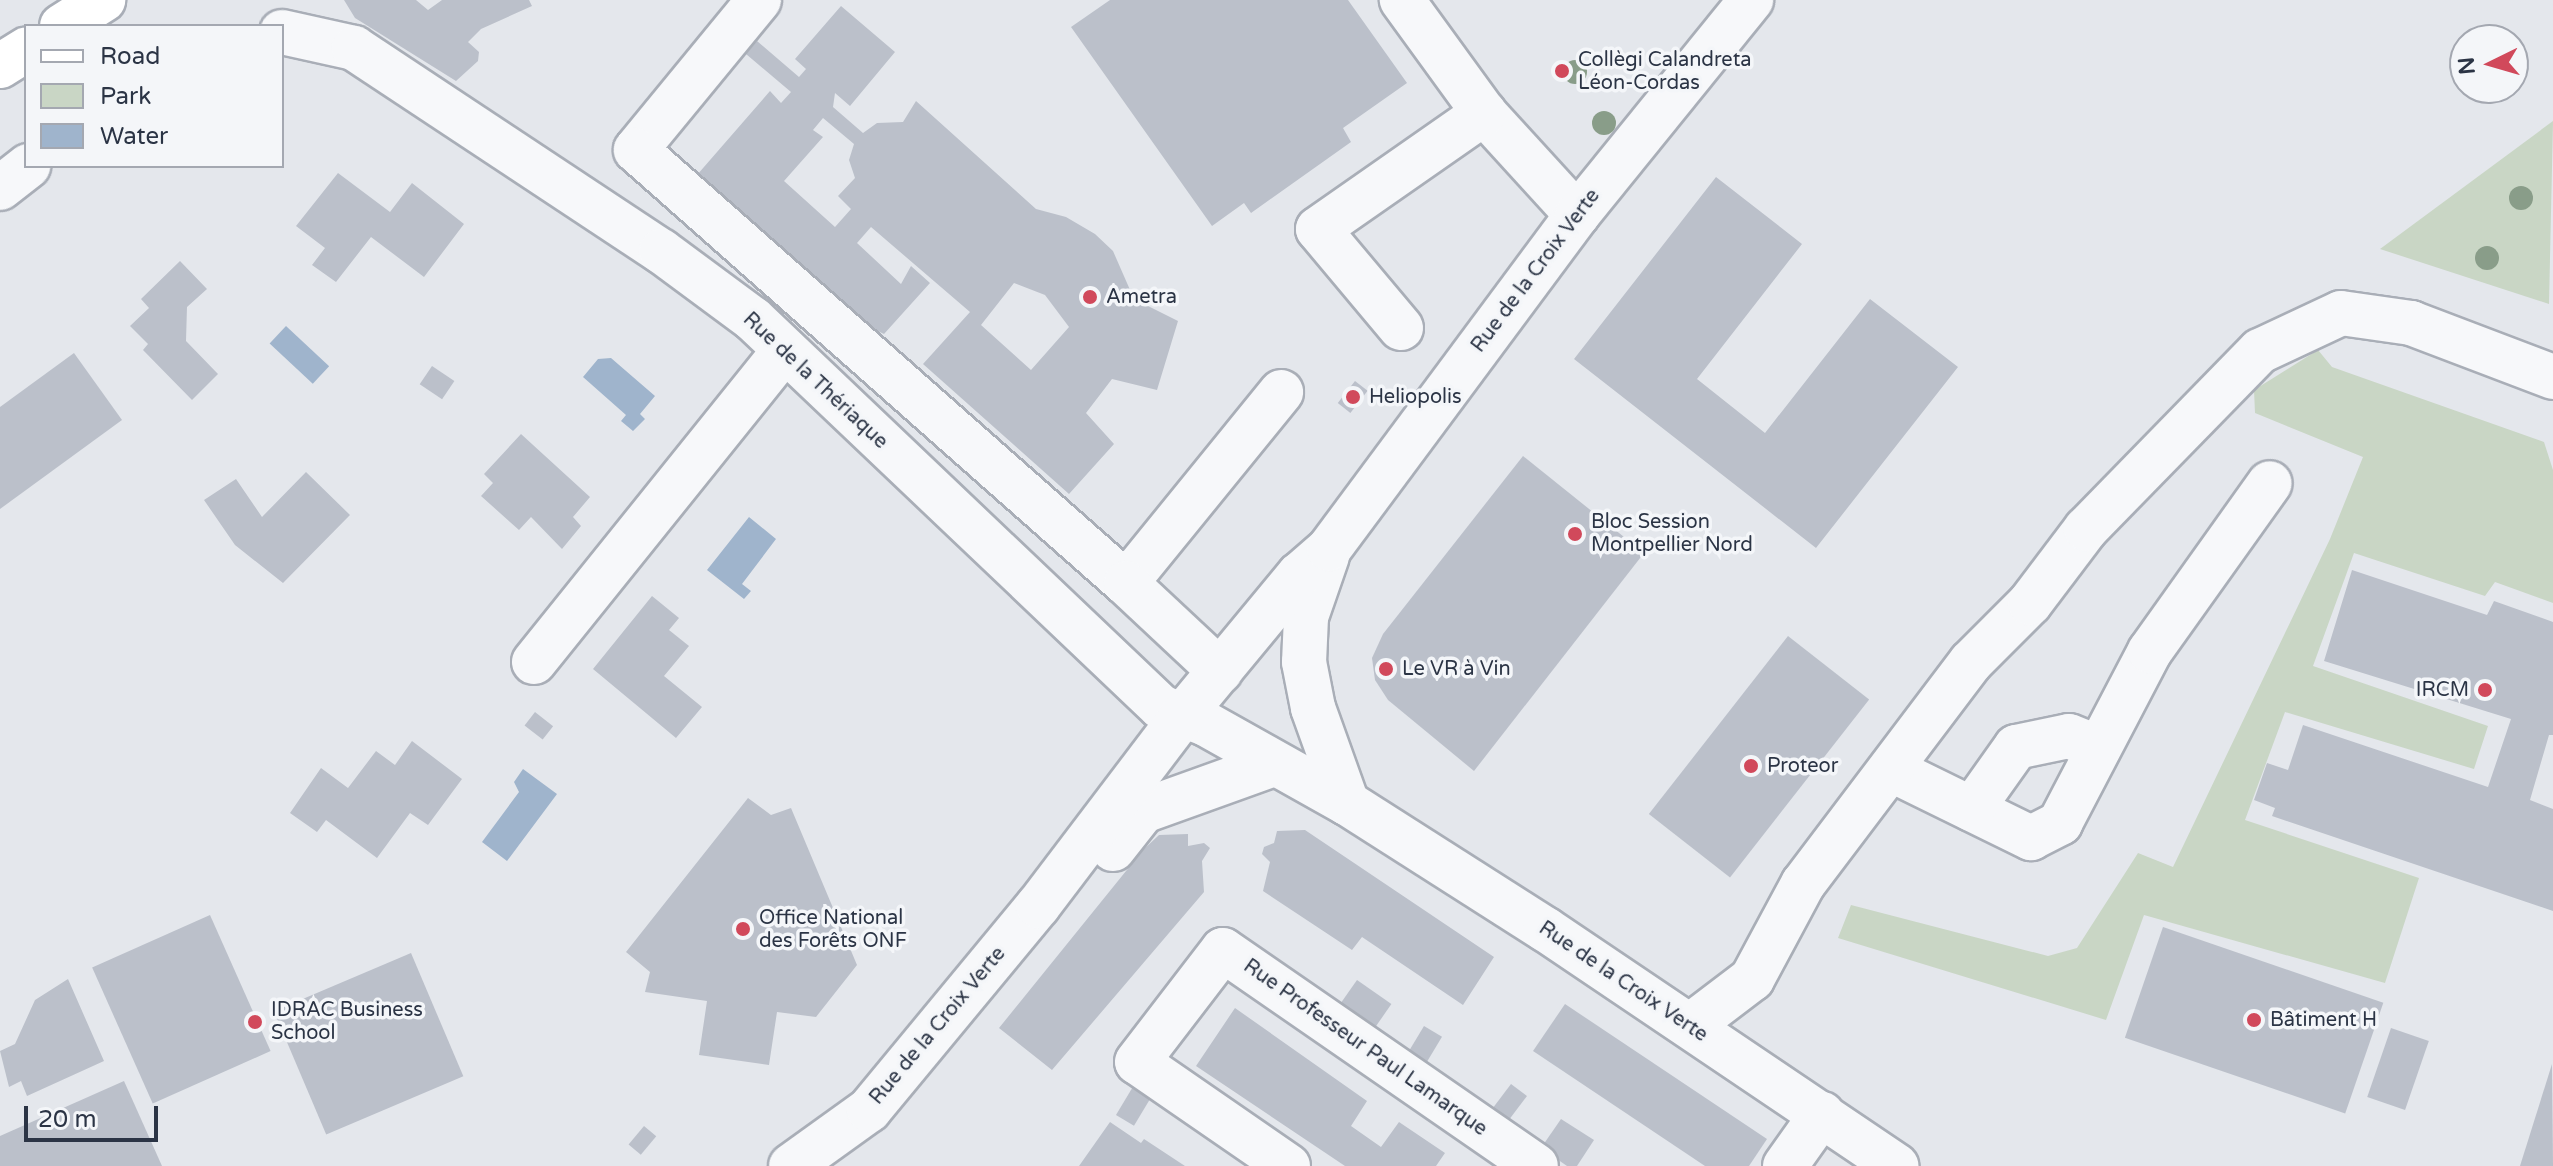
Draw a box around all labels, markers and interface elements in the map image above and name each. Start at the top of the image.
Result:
legend [24,24,284,168]
north arrow [2449,24,2529,104]
text: Road [100,42,160,71]
place label: Collègi Calandreta Léon-Cordas [1578,48,1752,95]
text: N [2453,56,2481,76]
marker: Collègi Calandreta Léon-Cordas [1553,62,1571,80]
text: Park [100,82,151,111]
text: Water [100,122,168,151]
street label: Rue de la Croix Verte [1467,185,1605,357]
place label: Ametra [1106,285,1177,309]
marker: Ametra [1081,288,1099,306]
street label: Rue de la Thériaque [738,308,892,454]
place label: Heliopolis [1369,385,1462,409]
marker: Heliopolis [1344,388,1362,406]
place label: Bloc Session Montpellier Nord [1591,510,1753,557]
marker: Bloc Session Montpellier Nord [1566,525,1584,543]
place label: Le VR à Vin [1402,657,1511,681]
marker: Le VR à Vin [1377,660,1395,678]
place label: IRCM [2416,678,2469,702]
marker: IRCM [2476,681,2494,699]
place label: Proteor [1767,754,1838,778]
marker: Proteor [1742,757,1760,775]
place label: Office National des Forêts ONF [759,906,907,953]
street label: Rue de la Croix Verte [1534,917,1712,1047]
marker: Office National des Forêts ONF [734,920,752,938]
street label: Rue de la Croix Verte [865,942,1011,1110]
street label: Rue Professeur Paul Lamarque [1239,954,1491,1142]
place label: IDRAC Business School [271,998,423,1045]
place label: Bâtiment H [2270,1008,2377,1032]
marker: Bâtiment H [2245,1011,2263,1029]
marker: IDRAC Business School [246,1013,264,1031]
scale bar [28,1090,162,1140]
text: 20 m [38,1105,96,1134]

